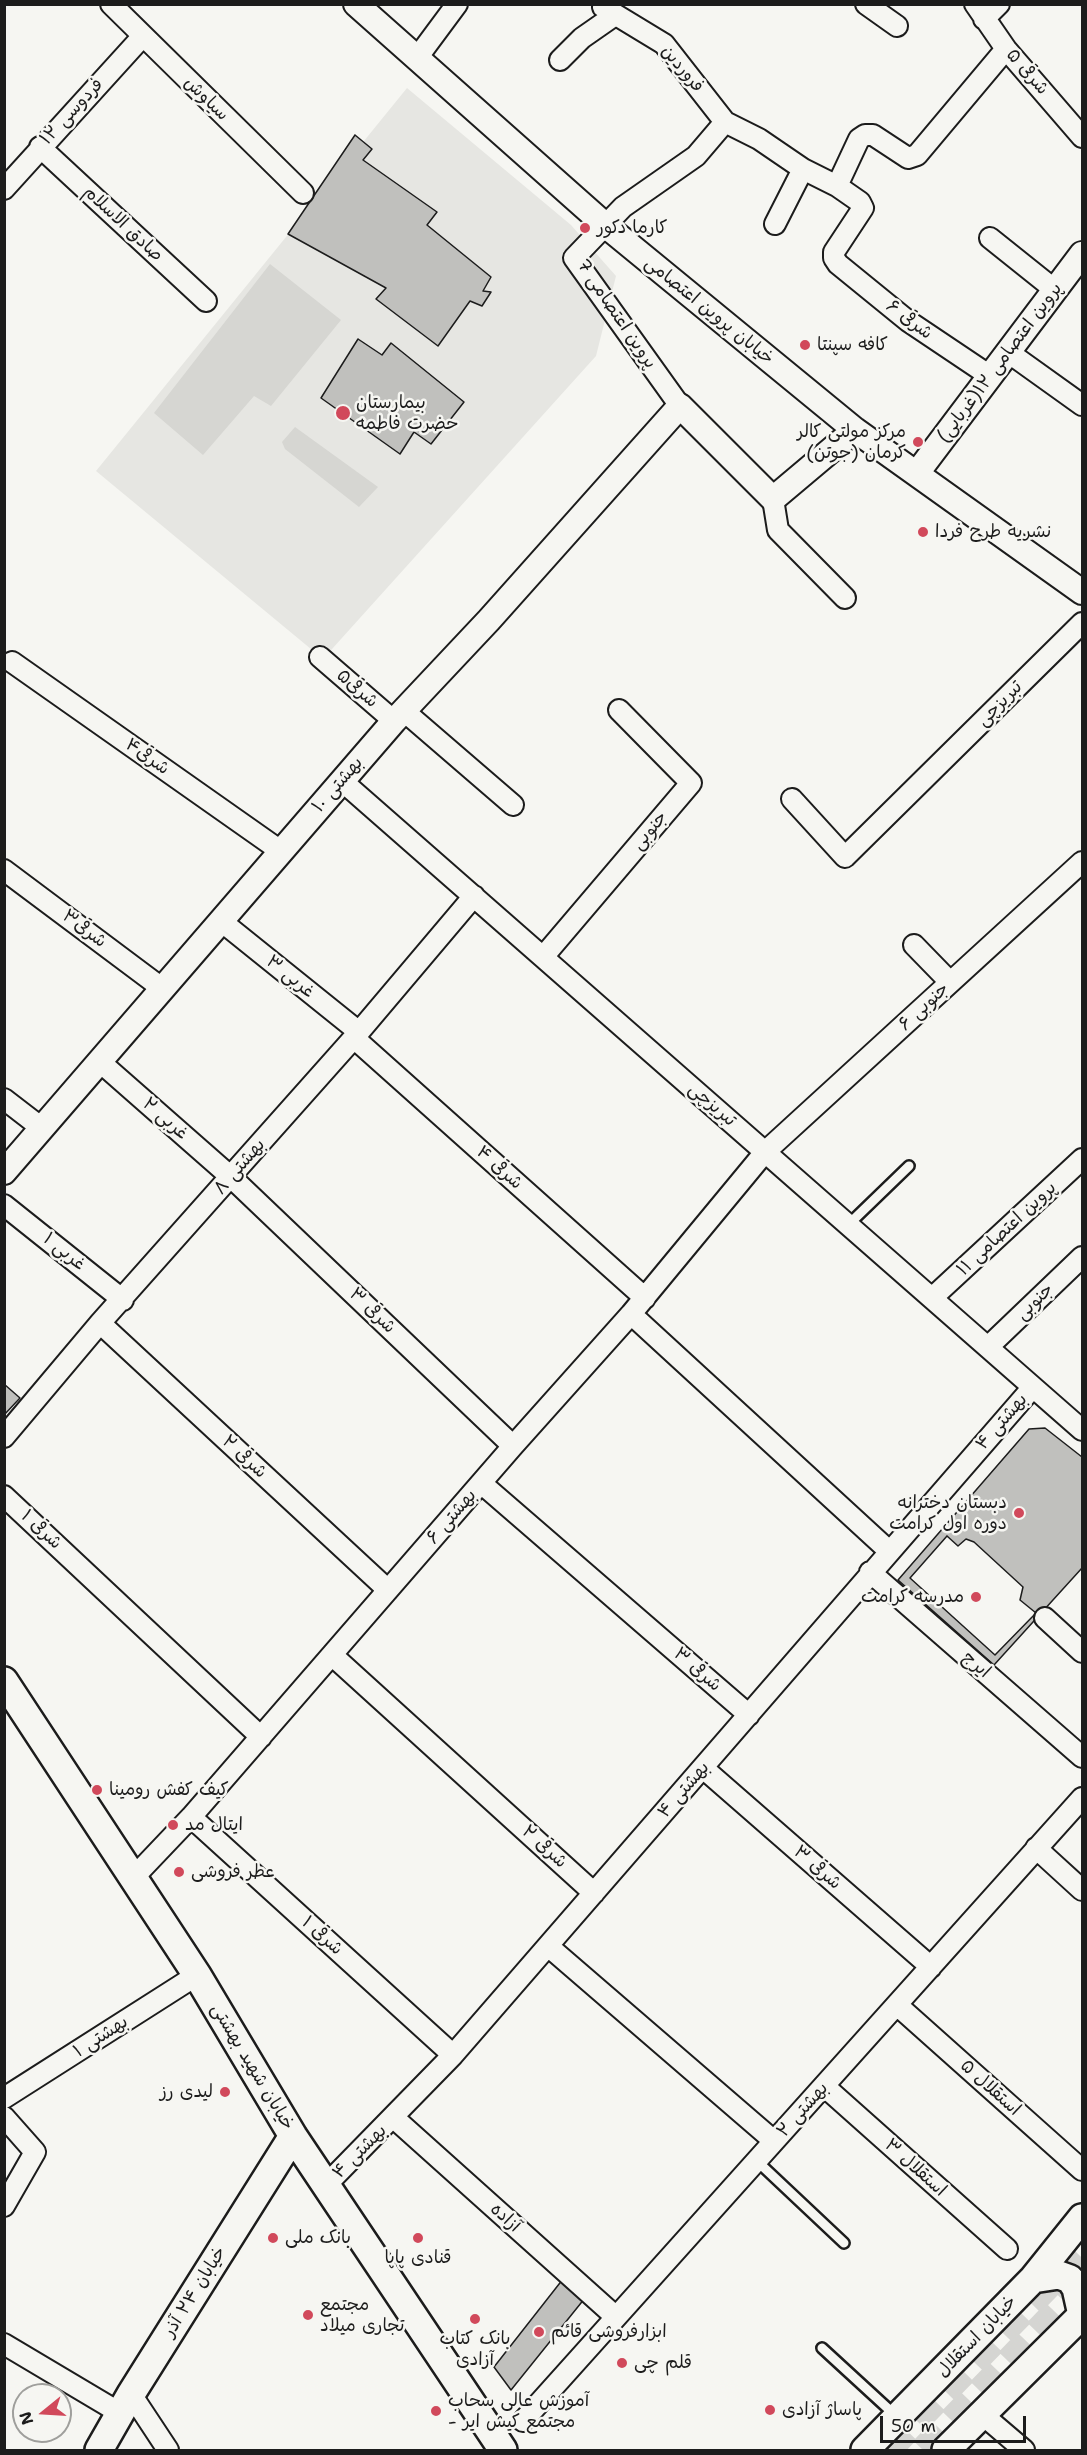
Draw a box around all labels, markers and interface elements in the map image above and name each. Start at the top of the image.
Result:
street label: فروردین [656,41,708,97]
street label: شرقی ۵ [1001,45,1053,99]
street label: سیاوش [179,72,233,126]
street label: فردوسی ۱۲ [36,74,108,150]
street label: صادق الاسلام [79,182,167,266]
place label: کارما دکور [597,217,667,239]
marker: کارما دکور [578,221,592,235]
street label: خیابان پروین اعتصامی [640,252,778,370]
street label: پروین اعتصامی 7 [571,255,661,373]
street label: پروین اعتصامی ۱۲(غربایی) [933,279,1067,447]
street label: شرقی ۶ [882,296,936,344]
place label: کافه سپنتا [817,334,888,356]
marker: کافه سپنتا [798,338,812,352]
place label: بیمارستان حضرت فاطمه [356,392,458,434]
marker: بیمارستان حضرت فاطمه [334,404,352,422]
place label: مرکز مولتی کالر کرمان (جوتن) [797,421,906,464]
marker: مرکز مولتی کالر کرمان (جوتن) [911,435,925,449]
place label: نشریه طرح فردا [935,521,1051,543]
marker: نشریه طرح فردا [916,525,930,539]
street label: شرقی۵ [332,665,382,713]
street label: تبریزچی [973,677,1027,731]
street label: شرقی۴ [121,734,173,780]
street label: بهشتی ۱۰ [308,753,368,817]
street label: جنوبی [628,807,672,855]
street label: شرقی۳ [57,905,111,953]
street label: غربی ۳ [261,951,319,1003]
street label: جنوبی ۶ [894,978,954,1036]
street label: تبریزچی [684,1079,740,1131]
street label: غربی ۲ [138,1093,192,1145]
street label: بهشتی ۸ [210,1135,270,1199]
street label: شرقی ۴ [471,1142,527,1194]
street label: پروین اعتصامی ۱۱ [953,1177,1061,1281]
street label: غربی ۱ [39,1228,89,1276]
street label: جنوبی [1012,1279,1058,1325]
street label: شرقی ۳ [344,1284,400,1338]
street label: بهشتی ۴ [972,1389,1032,1455]
street label: شرقی ۲ [217,1431,271,1483]
street label: بهشتی ۶ [422,1485,482,1549]
place label: دبستان دخترانه دوره اول کرامت [889,1492,1007,1534]
street label: شرقی ۱ [16,1506,66,1554]
marker: دبستان دخترانه دوره اول کرامت [1012,1506,1026,1520]
place label: مدرسه کرامت [861,1586,964,1608]
marker: مدرسه کرامت [969,1590,983,1604]
street label: شرقی ۳ [669,1643,725,1697]
street label: ایرج [958,1647,994,1683]
street label: بهشتی ۴ [654,1757,714,1823]
place label: کیف کفش رومینا [109,1779,229,1801]
marker: کیف کفش رومینا [90,1783,104,1797]
place label: ایتال مد [185,1814,243,1836]
marker: ایتال مد [166,1818,180,1832]
street label: شرقی ۲ [517,1821,571,1873]
street label: ۳ شرقی [789,1841,845,1895]
place label: عطر فروشی [191,1861,275,1883]
marker: عطر فروشی [172,1865,186,1879]
street label: شرقی ۱ [297,1912,347,1960]
street label: خیابان شهید بهشتی [206,2000,298,2134]
street label: بهشتی ۱ [70,2011,132,2063]
street label: استقلال ۵ [955,2055,1025,2121]
street label: بهشتی ۲ [773,2078,833,2142]
place label: لیدی رز [160,2081,213,2103]
marker: لیدی رز [218,2085,232,2099]
street label: بهشتی ۴ [328,2120,392,2184]
street label: استقلال ۳ [880,2135,950,2201]
street label: آزاده [485,2199,525,2237]
place label: بانک ملی [285,2227,351,2249]
marker: بانک ملی [266,2231,280,2245]
marker: قنادی پاپا [411,2231,425,2245]
street label: خیابان ۲۴ آذر [159,2243,231,2341]
place label: قنادی پاپا [384,2247,452,2269]
street label: خیابان استقلال [933,2291,1021,2383]
place label: مجتمع تجاری میلاد [320,2294,404,2336]
marker: مجتمع تجاری میلاد [301,2308,315,2322]
marker: بانک کتاب آزادی [468,2312,482,2326]
place label: ابزارفروشی قائم [551,2321,667,2343]
marker: ابزارفروشی قائم [532,2325,546,2339]
place label: بانک کتاب آزادی [439,2328,511,2370]
place label: قلم چی [634,2352,692,2374]
marker: قلم چی [615,2356,629,2370]
north arrow [12,2383,72,2443]
place label: آموزش عالی سحاب - مجتمع کیش ایر [448,2390,589,2432]
place label: پاساژ آزادی [782,2399,862,2421]
marker: پاساژ آزادی [763,2403,777,2417]
marker: آموزش عالی سحاب - مجتمع کیش ایر [429,2404,443,2418]
scale bar [883,2404,1028,2442]
text: N [14,2409,38,2427]
text: 50 m [891,2414,936,2438]

